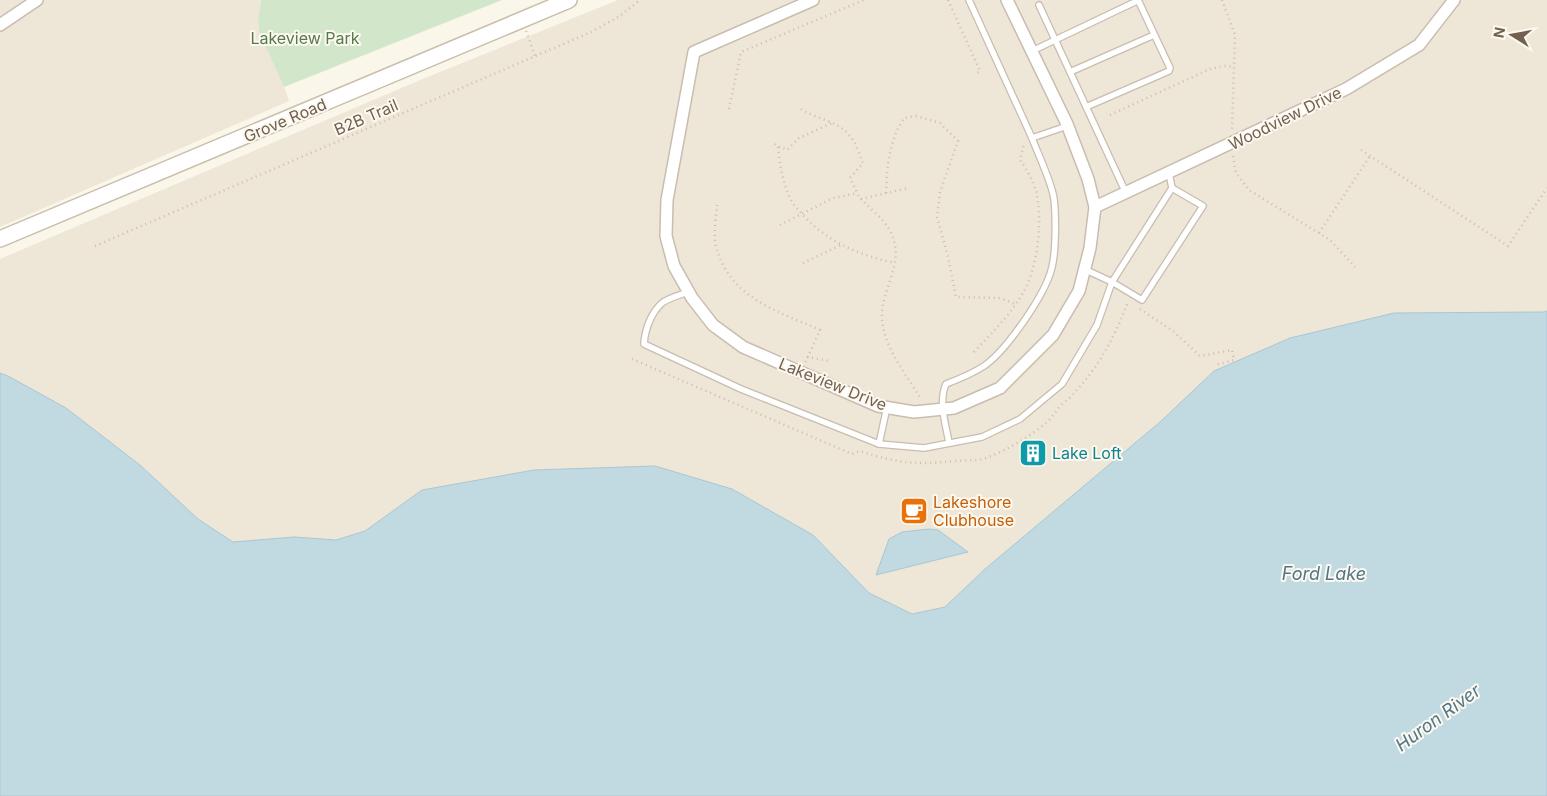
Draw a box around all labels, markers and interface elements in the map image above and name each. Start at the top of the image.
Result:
north arrow [1487,10,1537,60]
text: N [1489,26,1508,39]
park label: Lakeview Park [250,28,360,48]
street label: Woodview Drive [1225,82,1345,154]
street label: Grove Road [241,94,329,146]
street label: B2B Trail [331,95,401,139]
street label: Lakeview Drive [776,353,890,415]
building icon: Lake Loft [1018,438,1048,468]
place label: Lake Loft [1052,443,1122,463]
place label: Lakeshore Clubhouse [933,492,1014,530]
cafe icon: Lakeshore Clubhouse [899,496,929,526]
water label: Ford Lake [1282,563,1366,584]
water label: Huron River [1391,679,1485,755]

